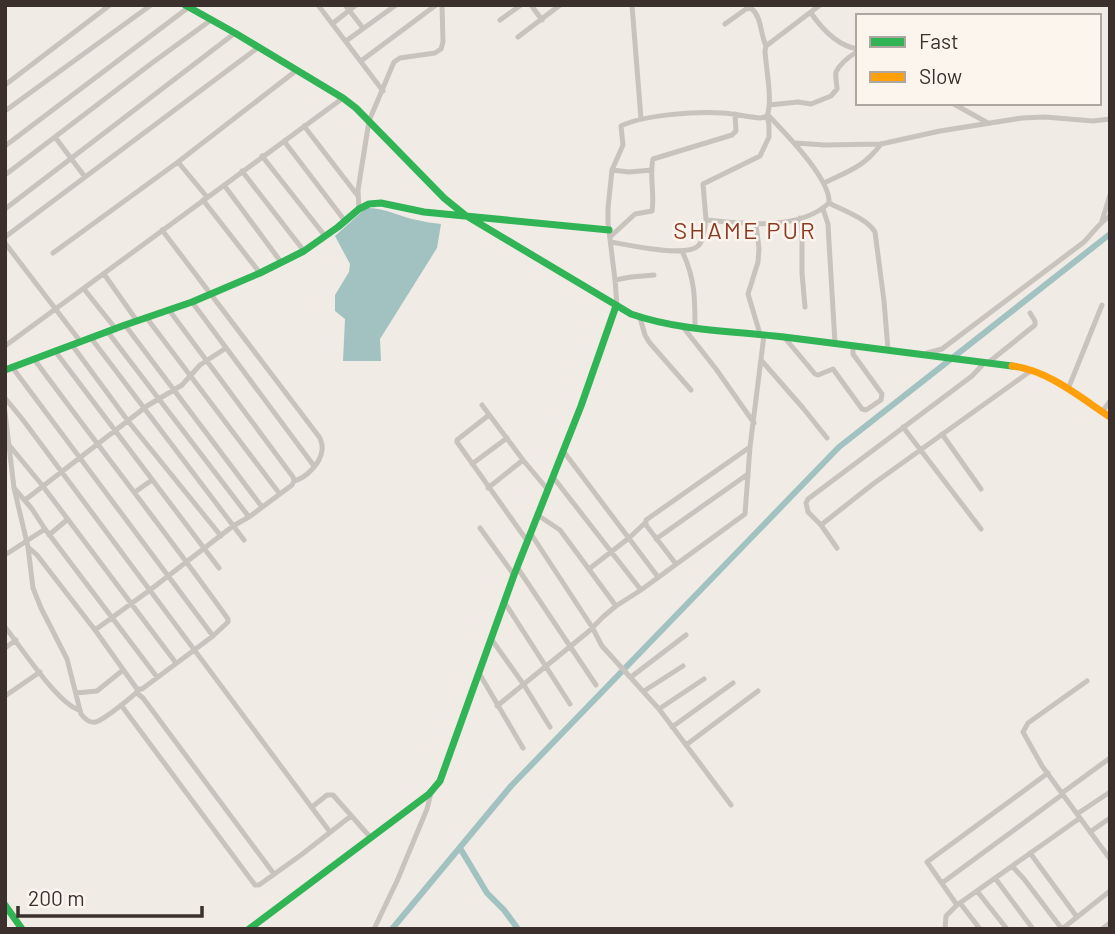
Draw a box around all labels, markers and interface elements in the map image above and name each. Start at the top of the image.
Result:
legend [856,14,1101,105]
text: Fast [919,28,959,53]
text: Slow [919,63,962,88]
district label: SHAME PUR [673,215,817,244]
scale bar [18,874,201,918]
text: 200 m [28,885,85,910]

